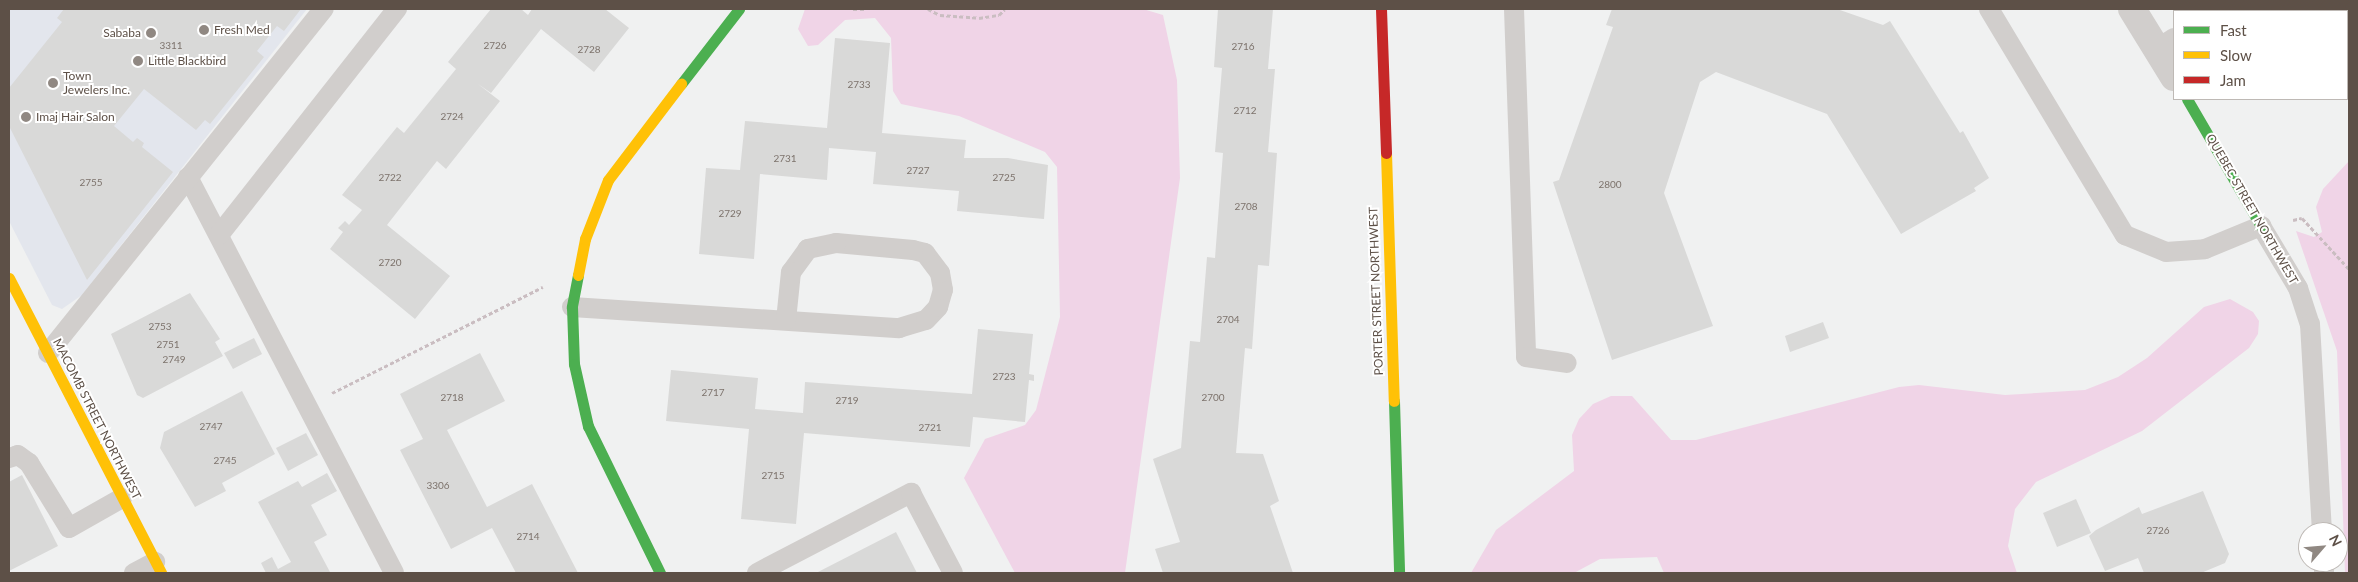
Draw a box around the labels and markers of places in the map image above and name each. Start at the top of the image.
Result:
place label: Fresh Med [214,23,270,37]
marker: Fresh Med [198,24,210,36]
place label: Sababa [103,26,141,40]
marker: Sababa [145,27,157,39]
place label: Little Blackbird [148,54,226,68]
marker: Little Blackbird [132,55,144,67]
place label: Town Jewelers Inc. [63,69,130,97]
marker: Town Jewelers Inc. [47,77,59,89]
place label: Imaj Hair Salon [36,110,115,124]
marker: Imaj Hair Salon [20,111,32,123]

